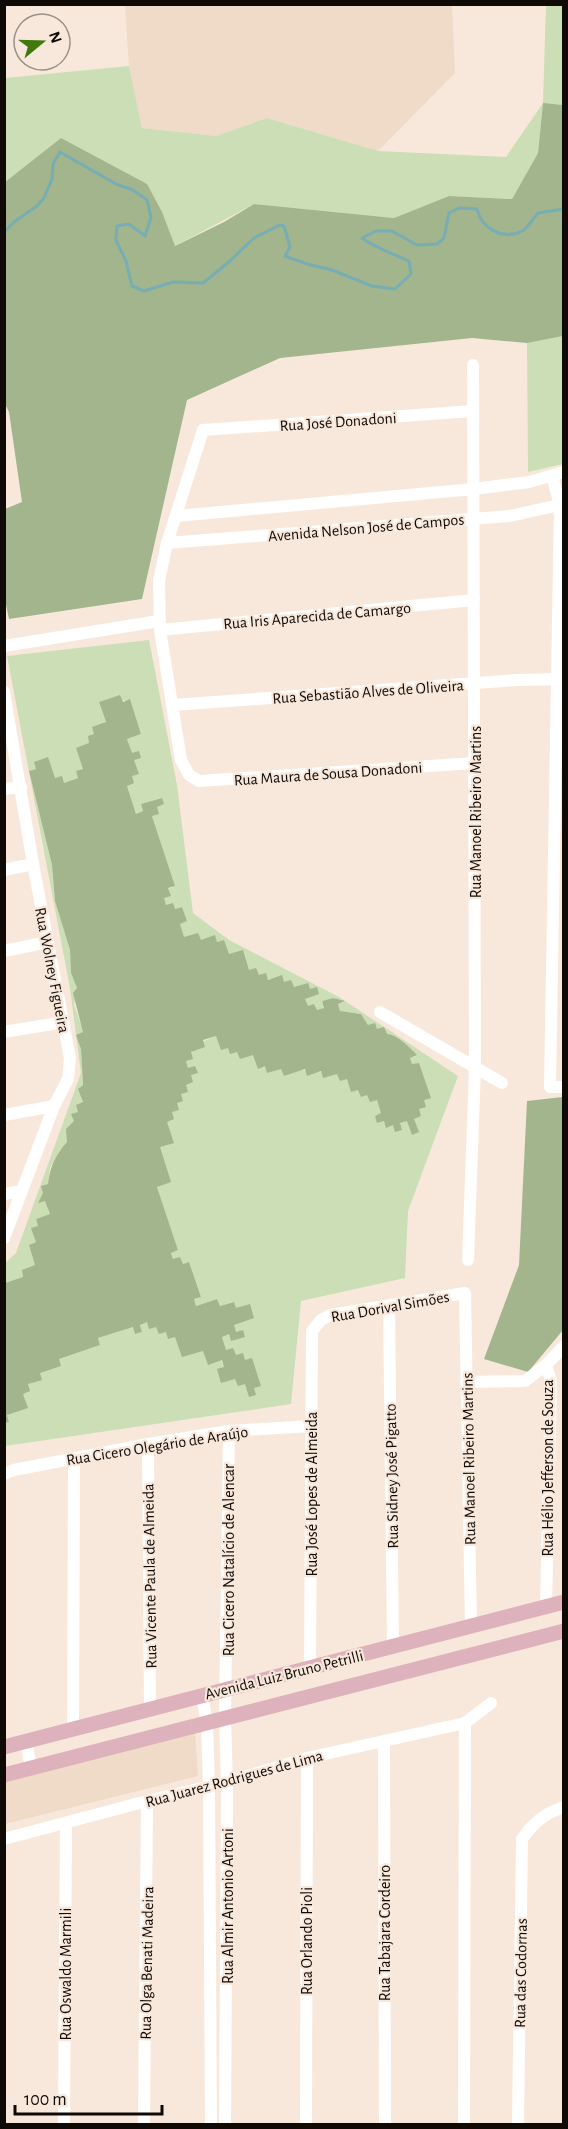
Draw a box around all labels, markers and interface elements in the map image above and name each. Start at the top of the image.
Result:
north arrow [12,12,72,72]
text: N [46,30,65,45]
street label: Rua José Donadoni [279,410,397,434]
street label: Avenida Nelson José de Campos [267,511,465,545]
street label: Rua Iris Aparecida de Camargo [223,600,412,632]
street label: Rua Sebastião Alves de Oliveira [272,677,464,707]
street label: Rua Manoel Ribeiro Martins [468,726,484,898]
street label: Rua Maura de Sousa Donadoni [233,759,423,789]
street label: Rua Wolney Figueira [31,906,72,1035]
street label: Rua Dorival Simões [330,1289,451,1325]
street label: Rua Manoel Ribeiro Martins [459,1373,479,1545]
street label: Rua Hélio Jefferson de Souza [540,1379,556,1557]
street label: Rua Sidney José Pigatto [383,1403,402,1549]
street label: Rua José Lopes de Almeida [304,1412,320,1576]
street label: Rua Cicero Olegário de Araújo [65,1424,250,1469]
street label: Rua Cicero Natalício de Alencar [221,1463,237,1656]
street label: Rua Vicente Paula de Almeida [140,1483,160,1669]
street label: Avenida Luiz Bruno Petrilli [203,1648,365,1702]
street label: Rua Juarez Rodrigues de Lima [144,1748,325,1810]
street label: Rua Almir Antonio Artoni [220,1828,236,1984]
street label: Rua Tabajara Cordeiro [377,1865,394,2001]
street label: Rua Olga Benati Madeira [138,1886,156,2040]
street label: Rua Orlando Pioli [299,1887,315,1995]
street label: Rua Oswaldo Marmili [58,1908,74,2040]
street label: Rua das Codornas [512,1918,530,2028]
scale bar [15,2078,162,2116]
text: 100 m [24,2091,67,2109]

